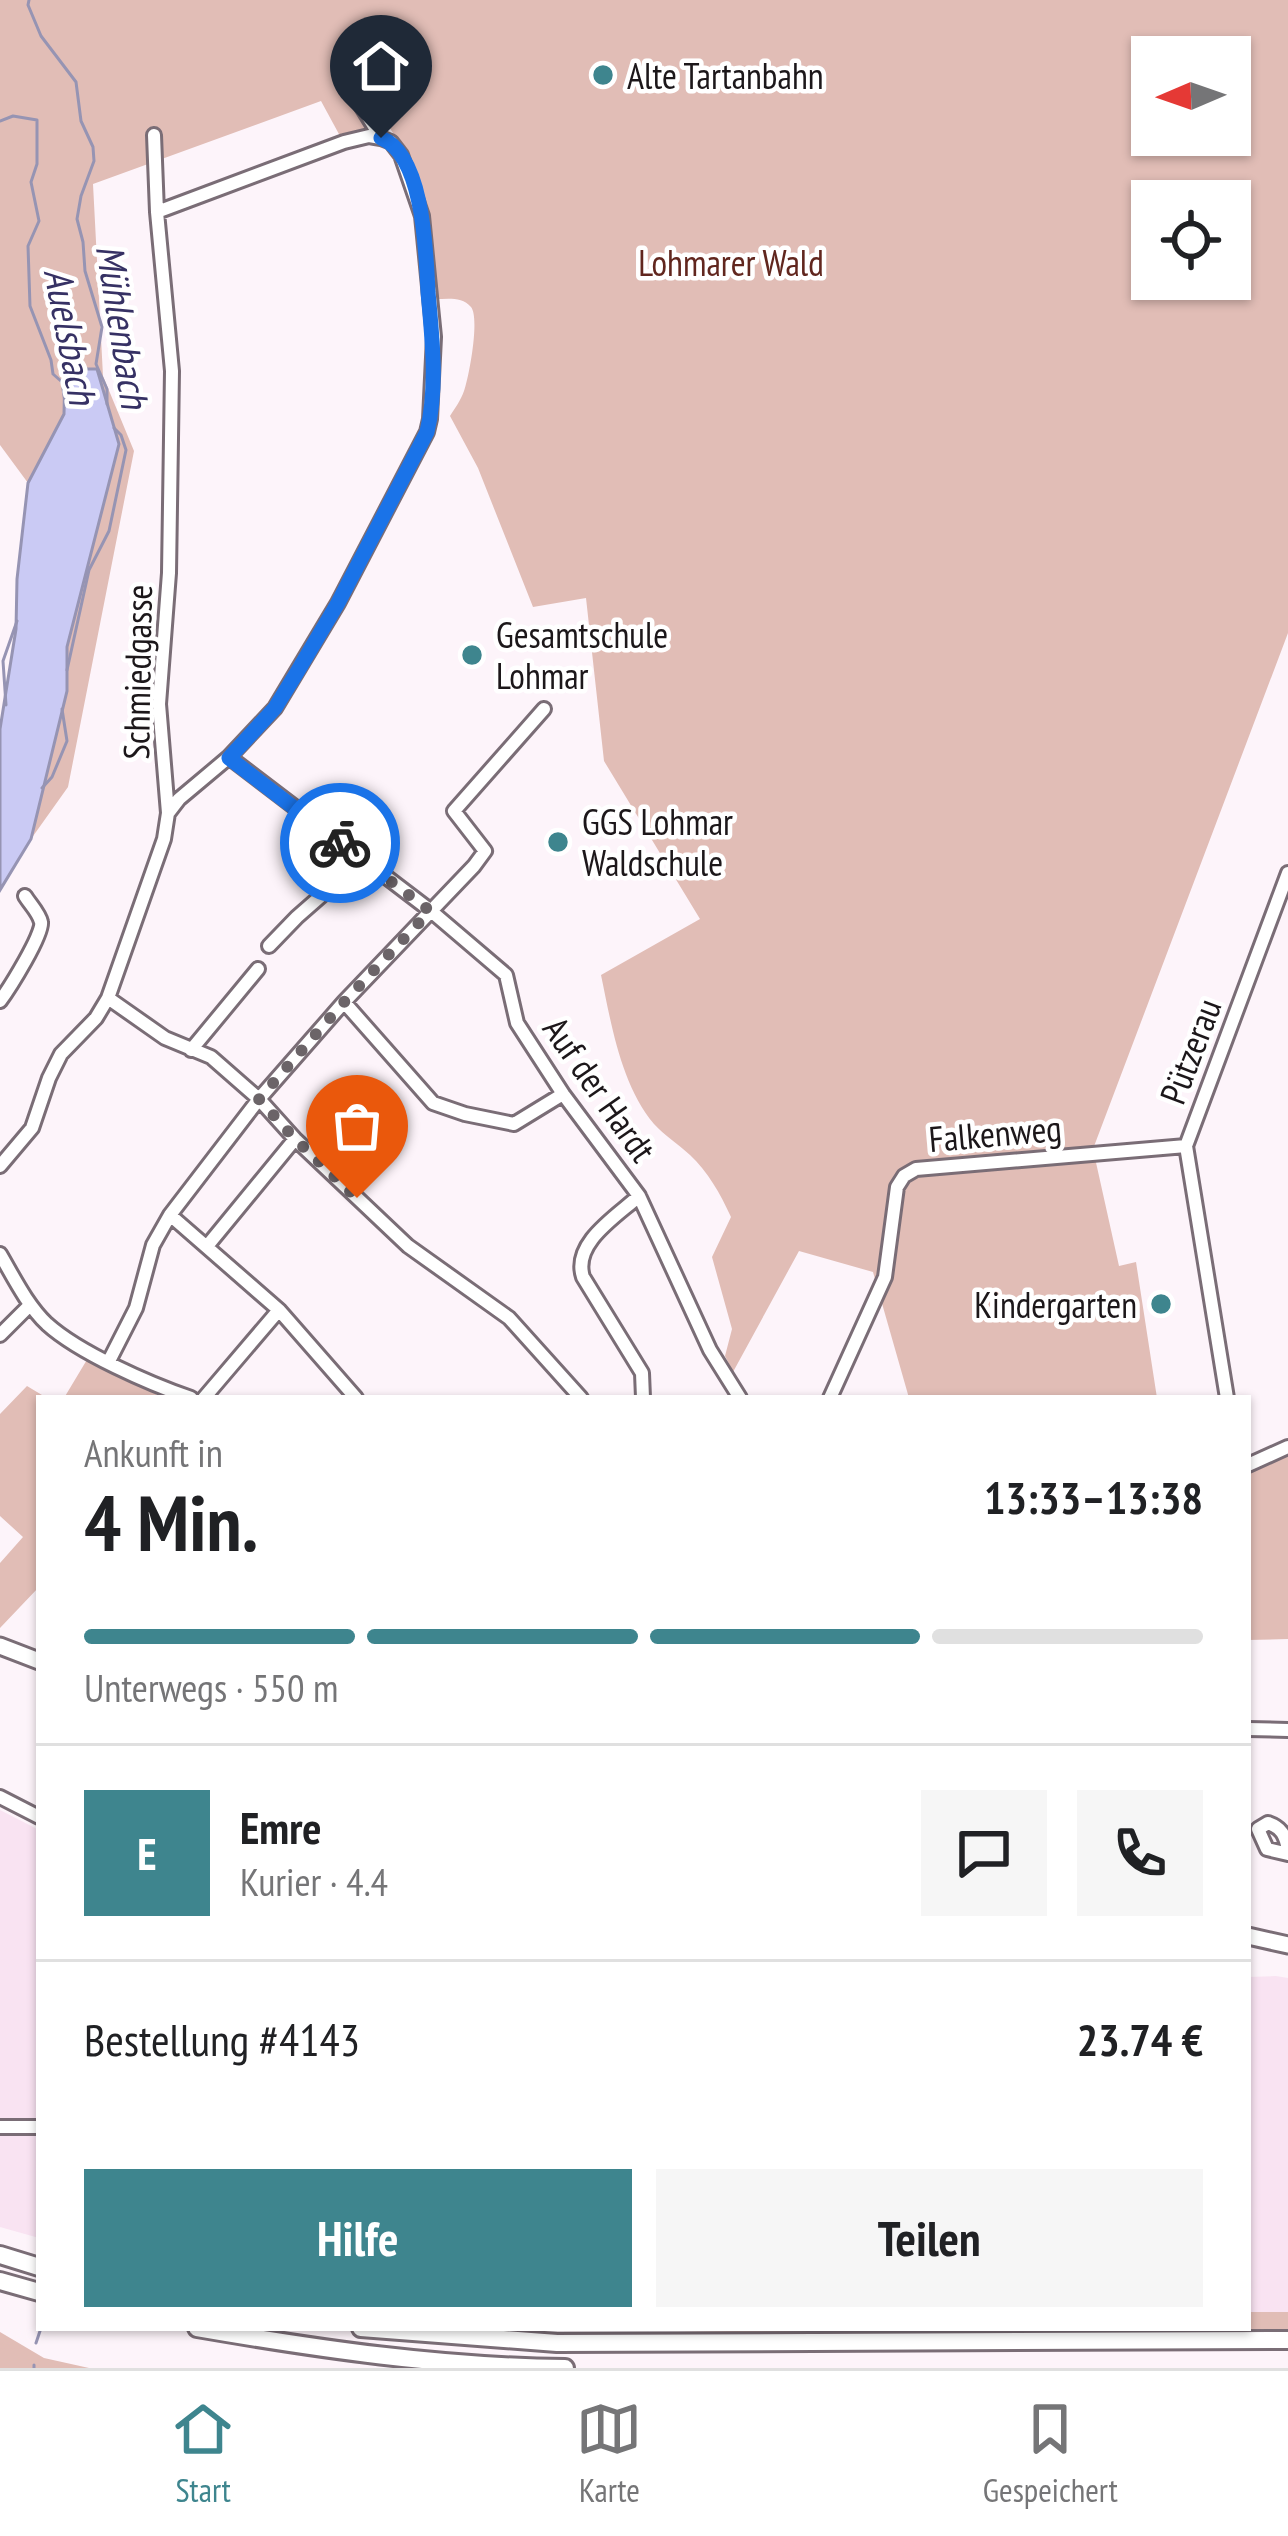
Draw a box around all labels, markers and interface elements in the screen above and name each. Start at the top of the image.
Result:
pin [330,15,432,138]
icon: home [348,33,414,99]
north arrow [1131,36,1251,156]
map controls [1131,36,1251,300]
place label: Alte Tartanbahn [627,52,824,99]
marker: Alte Tartanbahn [590,62,616,88]
button: locate [1131,180,1251,300]
park label: Lohmarer Wald [638,239,824,286]
water label: Mühlenbach [85,241,161,413]
water label: Auelsbach [33,264,109,410]
street label: Schmiedgasse [112,584,162,760]
place label: Gesamtschule Lohmar [496,611,668,699]
marker: Gesamtschule Lohmar [459,642,485,668]
courier [280,783,400,903]
place label: GGS Lohmar Waldschule [582,798,733,886]
icon: bike [307,810,373,876]
marker: GGS Lohmar Waldschule [545,829,571,855]
street label: Pützerau [1149,992,1231,1110]
street label: Auf der Hardt [533,1007,667,1171]
pin [306,1075,408,1198]
icon: bag [324,1093,390,1159]
street label: Falkenweg [927,1104,1063,1162]
place label: Kindergarten [974,1281,1137,1328]
marker: Kindergarten [1148,1291,1174,1317]
text: Ankunft in [84,1427,223,1478]
text: 13:33–13:38 [984,1468,1203,1526]
text: 4 Min. [84,1472,258,1573]
text: Unterwegs · 550 m [84,1662,338,1713]
button: chat [921,1790,1047,1916]
button: phone [1077,1790,1203,1916]
text: Emre [240,1798,322,1856]
text: E [137,1824,157,1882]
text: Kurier · 4.4 [240,1856,388,1907]
text: Bestellung #4143 [84,2010,360,2068]
text: 23.74 € [1077,2010,1203,2068]
button: Hilfe [84,2169,632,2307]
button: Teilen [656,2169,1203,2307]
tab: Start [170,2396,236,2511]
tab: Karte [576,2396,642,2511]
tab: Gespeichert [983,2396,1118,2511]

